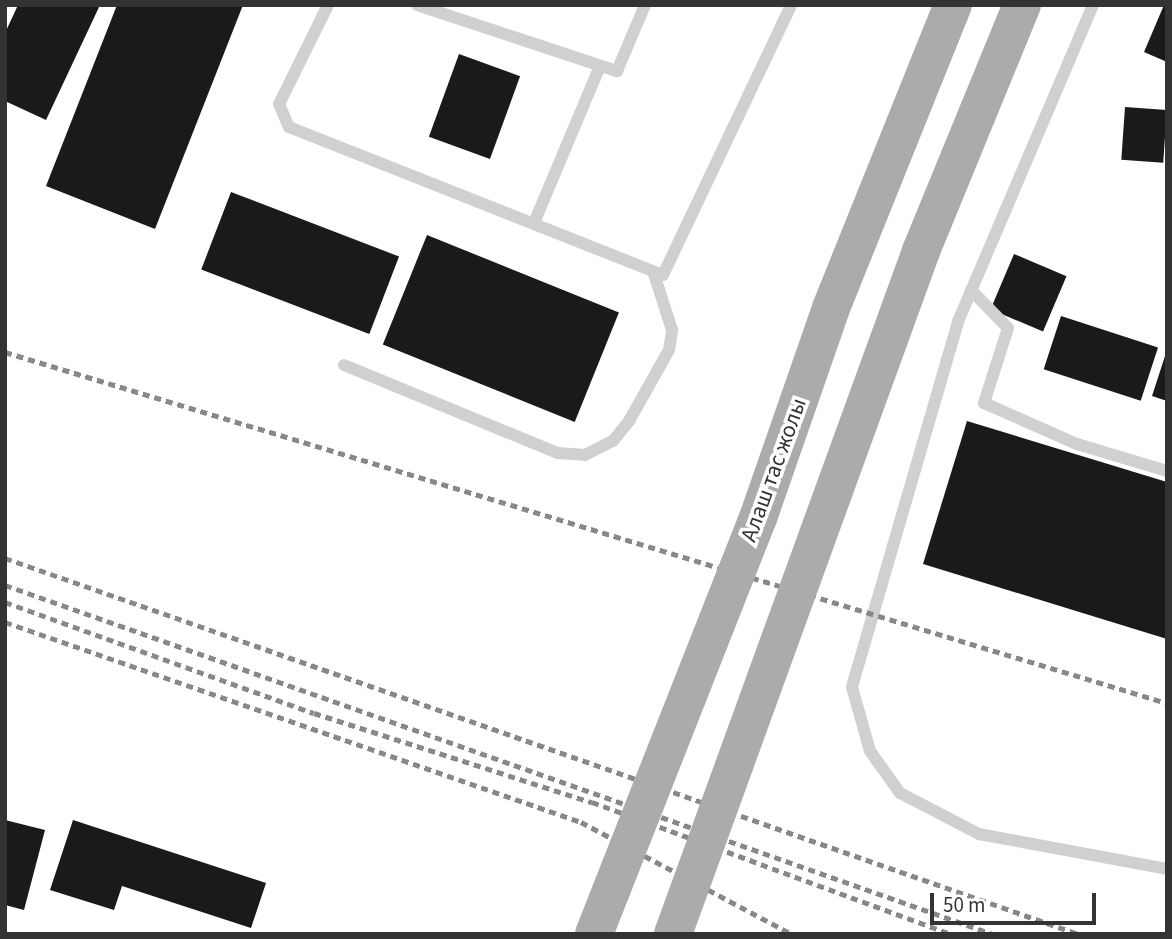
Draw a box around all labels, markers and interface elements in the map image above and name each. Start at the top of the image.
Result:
street label: Алаш тас жолы [735,394,813,546]
scale bar [934,880,1100,924]
text: 50 m [943,890,985,920]

